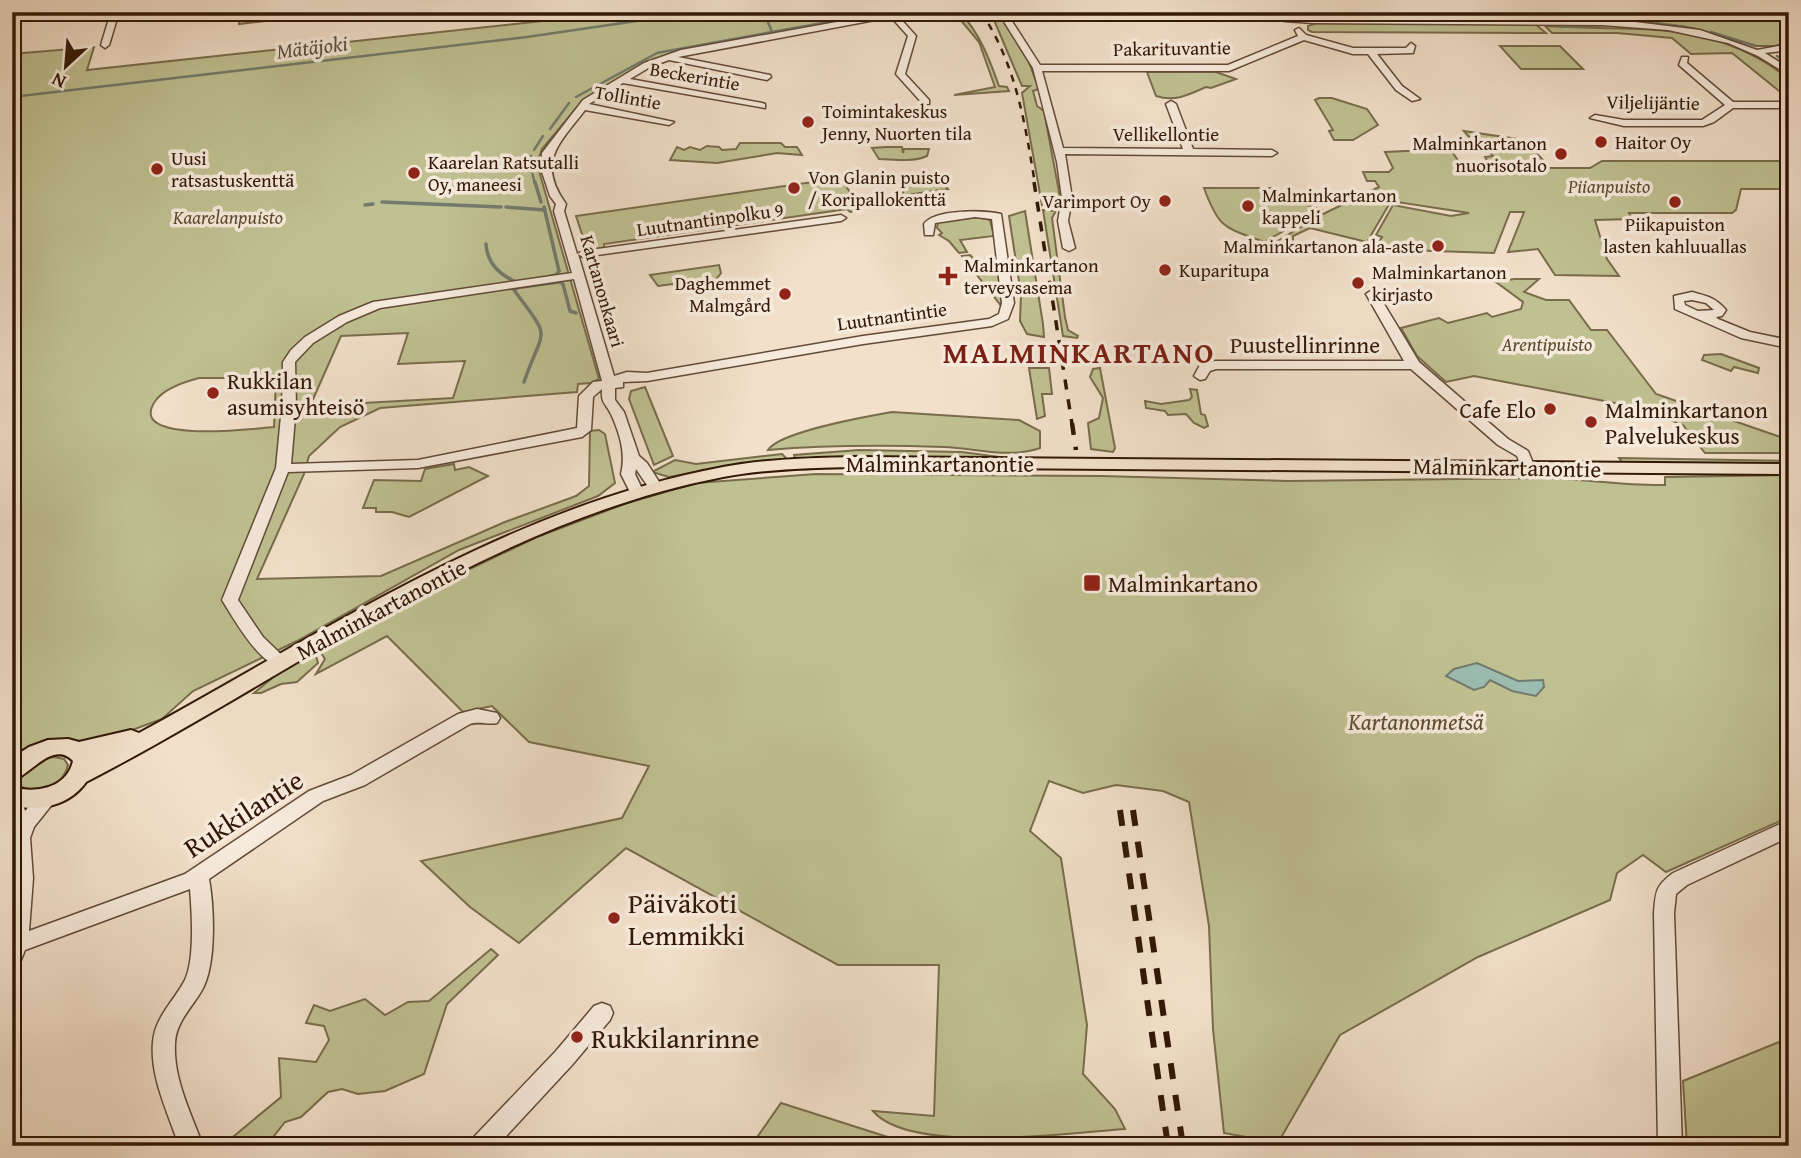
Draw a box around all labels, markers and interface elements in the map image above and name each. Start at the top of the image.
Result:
water label: Mätäjoki [275,27,350,67]
north arrow [32,32,102,102]
street label: Pakarituvantie [1113,33,1231,63]
street label: Beckerintie [648,54,742,98]
text: N [46,66,70,97]
street label: Tollintie [592,77,664,117]
street label: Viljelijäntie [1606,87,1700,117]
place label: Toimintakeskus Jenny, Nuorten tila [820,97,972,147]
marker: Toimintakeskus Jenny, Nuorten tila [800,114,816,130]
street label: Vellikellontie [1113,120,1219,148]
place label: Haitor Oy [1615,128,1692,156]
place label: Malminkartanon nuorisotalo [1412,129,1547,179]
marker: Haitor Oy [1593,134,1609,150]
place label: Uusi ratsastuskenttä [171,144,294,194]
marker: Malminkartanon nuorisotalo [1553,146,1569,162]
place label: Kaarelan Ratsutalli Oy, maneesi [428,148,579,198]
marker: Uusi ratsastuskenttä [149,161,165,177]
place label: Von Glanin puisto / Koripallokenttä [808,163,950,213]
marker: Kaarelan Ratsutalli Oy, maneesi [406,165,422,181]
park label: Piianpuisto [1567,172,1650,200]
marker: Von Glanin puisto / Koripallokenttä [786,180,802,196]
place label: Malminkartanon kappeli [1262,181,1397,231]
place label: Varimport Oy [1042,187,1152,215]
marker: Varimport Oy [1157,193,1173,209]
marker: Piikapuiston lasten kahluuallas [1667,194,1683,210]
street label: Luutnantinpolku 9 [635,195,785,243]
marker: Malminkartanon kappeli [1240,198,1256,214]
park label: Kaarelanpuisto [172,203,283,231]
place label: Piikapuiston lasten kahluuallas [1603,210,1747,260]
street label: Kartanonkaari [574,232,632,350]
place label: Malminkartanon ala-aste [1223,232,1424,260]
marker: Malminkartanon ala-aste [1430,238,1446,254]
place label: Malminkartanon terveysasema [964,251,1099,301]
place label: Kuparitupa [1179,256,1269,284]
place label: Malminkartanon kirjasto [1372,258,1507,308]
marker: Kuparitupa [1157,262,1173,278]
marker: Malminkartanon terveysasema [938,266,958,286]
place label: Daghemmet Malmgård [675,269,772,319]
marker: Malminkartanon kirjasto [1350,275,1366,291]
marker: Daghemmet Malmgård [777,286,793,302]
street label: Luutnantintie [835,294,949,338]
street label: Puustellinrinne [1230,328,1380,361]
district label: MALMINKARTANO [943,330,1215,374]
park label: Arentipuisto [1501,330,1592,358]
place label: Rukkilan asumisyhteisö [227,364,364,423]
marker: Rukkilan asumisyhteisö [205,385,221,401]
place label: Cafe Elo [1460,393,1536,426]
place label: Malminkartanon Palvelukeskus [1605,393,1768,452]
marker: Cafe Elo [1542,401,1558,417]
marker: Malminkartanon Palvelukeskus [1583,414,1599,430]
street label: Malminkartanontie [846,447,1034,480]
street label: Malminkartanontie [1413,449,1601,485]
street label: Malminkartanontie [290,550,472,668]
place label: Malminkartano [1108,567,1258,600]
marker: Malminkartano [1082,573,1102,593]
park label: Kartanonmetsä [1347,705,1484,738]
street label: Rukkilantie [175,759,311,867]
place label: Päiväkoti Lemmikki [628,882,745,955]
marker: Päiväkoti Lemmikki [606,910,622,926]
place label: Rukkilanrinne [591,1017,759,1058]
marker: Rukkilanrinne [569,1029,585,1045]

